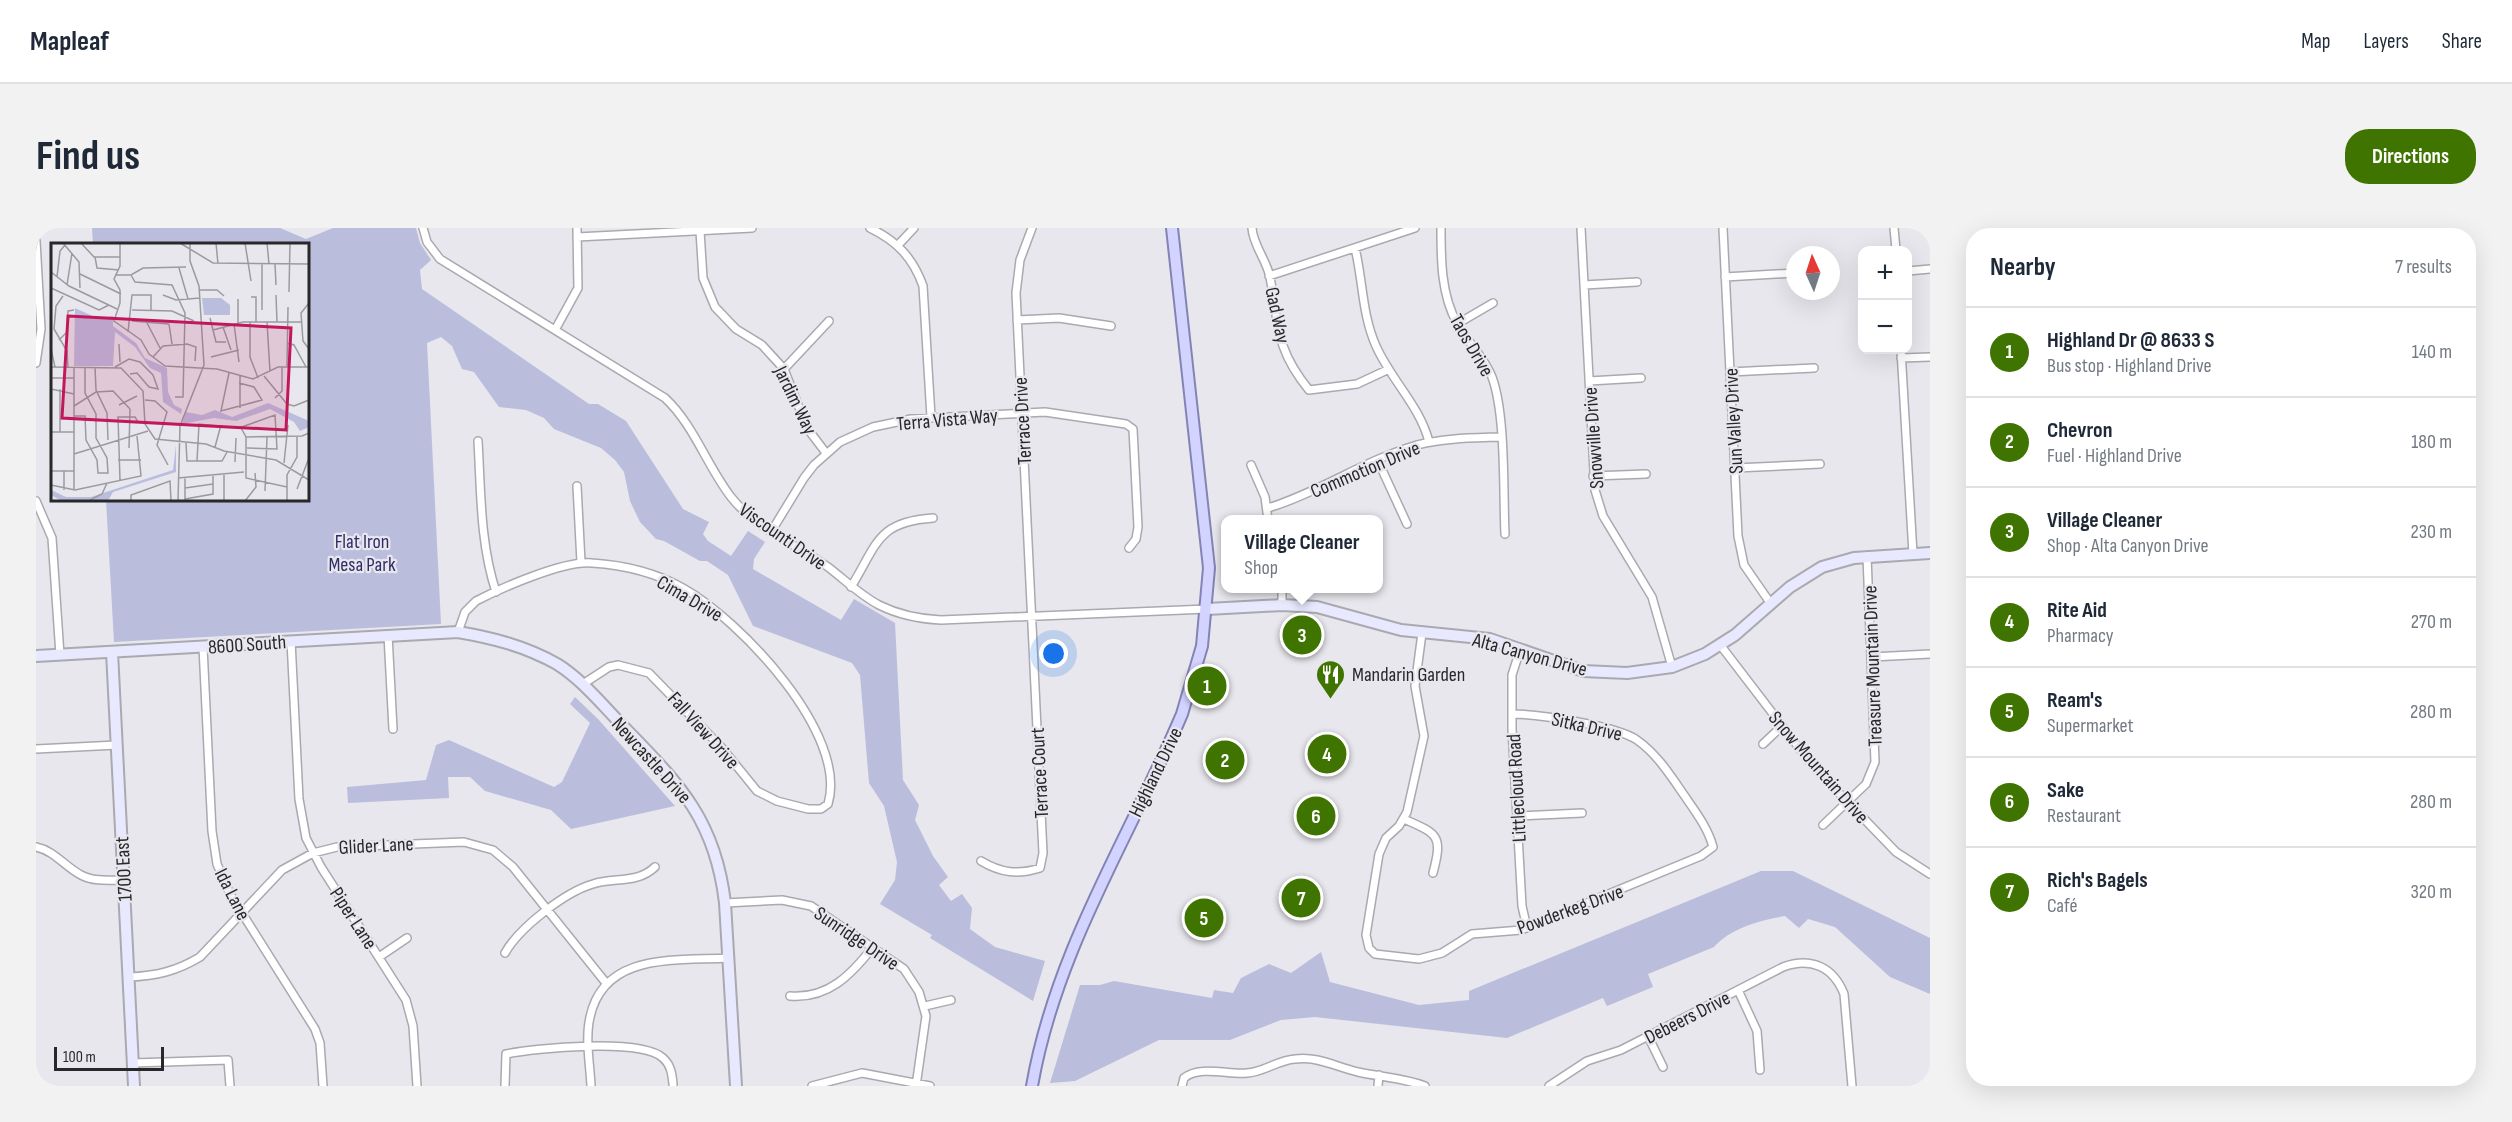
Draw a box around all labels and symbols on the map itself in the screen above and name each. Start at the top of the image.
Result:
inset map [51,243,309,501]
north arrow [1786,246,1840,300]
street label: Gad Way [1259,285,1295,346]
street label: Taos Drive [1444,310,1499,381]
street label: Jardim Way [768,361,822,439]
street label: Sun Valley Drive [1719,367,1749,474]
street label: Terrace Drive [1009,376,1037,465]
street label: Snowville Drive [1578,386,1610,489]
street label: Terra Vista Way [896,404,999,436]
street label: Commotion Drive [1307,436,1424,504]
street label: Viscounti Drive [734,498,831,576]
park label: Flat Iron Mesa Park [328,530,396,577]
street label: Cima Drive [652,570,727,627]
street label: Treasure Mountain Drive [1858,585,1888,747]
pin: 3 [1282,612,1322,658]
street label: Alta Canyon Drive [1469,628,1590,682]
street label: 8600 South [207,630,287,660]
your location [1039,639,1068,668]
restaurant icon: Mandarin Garden [1315,658,1347,700]
place label: Mandarin Garden [1352,663,1465,687]
pin: 1 [1188,664,1226,708]
street label: Fall View Drive [662,687,744,774]
street label: Sitka Drive [1549,707,1624,747]
street label: Snow Mountain Drive [1763,707,1874,829]
street label: Newcastle Drive [606,713,696,809]
street label: Highland Drive [1124,724,1188,821]
street label: Terrace Court [1026,727,1054,819]
pin: 4 [1308,732,1346,776]
street label: Littlecloud Road [1502,733,1532,843]
pin: 2 [1206,738,1244,782]
pin: 6 [1296,794,1336,838]
street label: Glider Lane [338,832,414,860]
street label: 1700 East [110,836,138,902]
street label: Ida Lane [209,865,255,924]
pin: 7 [1282,876,1320,920]
street label: Powderkeg Drive [1514,880,1627,940]
street label: Piper Lane [324,883,382,954]
pin: 5 [1184,896,1224,940]
street label: Sunridge Drive [809,902,903,976]
street label: Debeers Drive [1641,986,1734,1050]
scale bar [54,1044,164,1072]

